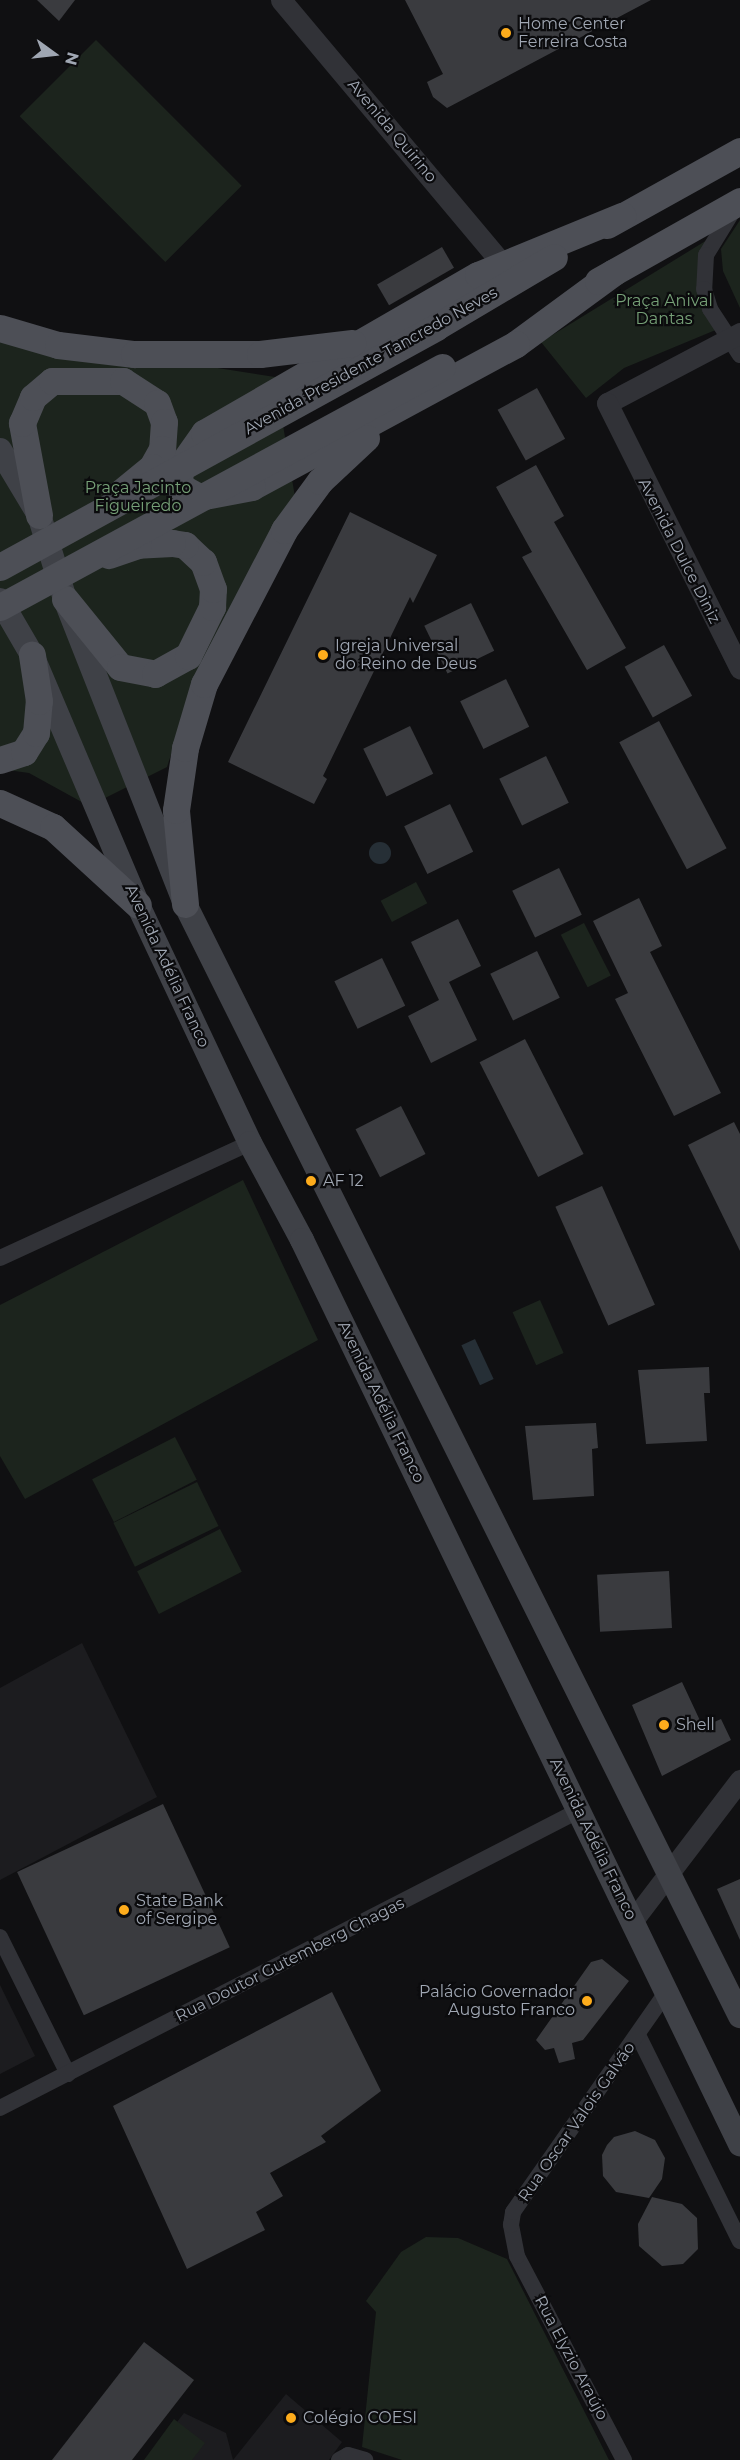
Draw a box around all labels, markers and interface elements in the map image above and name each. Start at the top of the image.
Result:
place label: Home Center Ferreira Costa [518,14,628,52]
north arrow [24,24,84,84]
marker: Home Center Ferreira Costa [499,26,513,40]
text: N [61,50,83,67]
street label: Avenida Quirino [343,76,441,186]
street label: Avenida Presidente Tancredo Neves [241,283,501,439]
park label: Praça Anival Dantas [615,291,713,329]
street label: Avenida Dulce Diniz [634,475,724,627]
park label: Praça Jacinto Figueiredo [85,478,191,516]
place label: Igreja Universal do Reino de Deus [335,636,477,674]
marker: Igreja Universal do Reino de Deus [316,648,330,662]
street label: Avenida Adélia Franco [121,881,213,1051]
place label: AF 12 [323,1171,364,1191]
marker: AF 12 [304,1174,318,1188]
street label: Avenida Adélia Franco [333,1318,429,1486]
place label: Shell [676,1715,715,1735]
marker: Shell [657,1718,671,1732]
street label: Avenida Adélia Franco [545,1755,641,1923]
place label: State Bank of Sergipe [136,1891,223,1929]
street label: Rua Doutor Gutemberg Chagas [172,1894,408,2026]
marker: State Bank of Sergipe [117,1903,131,1917]
place label: Palácio Governador Augusto Franco [419,1982,575,2020]
marker: Palácio Governador Augusto Franco [580,1994,594,2008]
street label: Rua Oscar Valois Galvão [514,2038,640,2206]
street label: Rua Elyzio Araújo [530,2293,612,2423]
place label: Colégio COESI [303,2408,417,2428]
marker: Colégio COESI [284,2411,298,2425]

